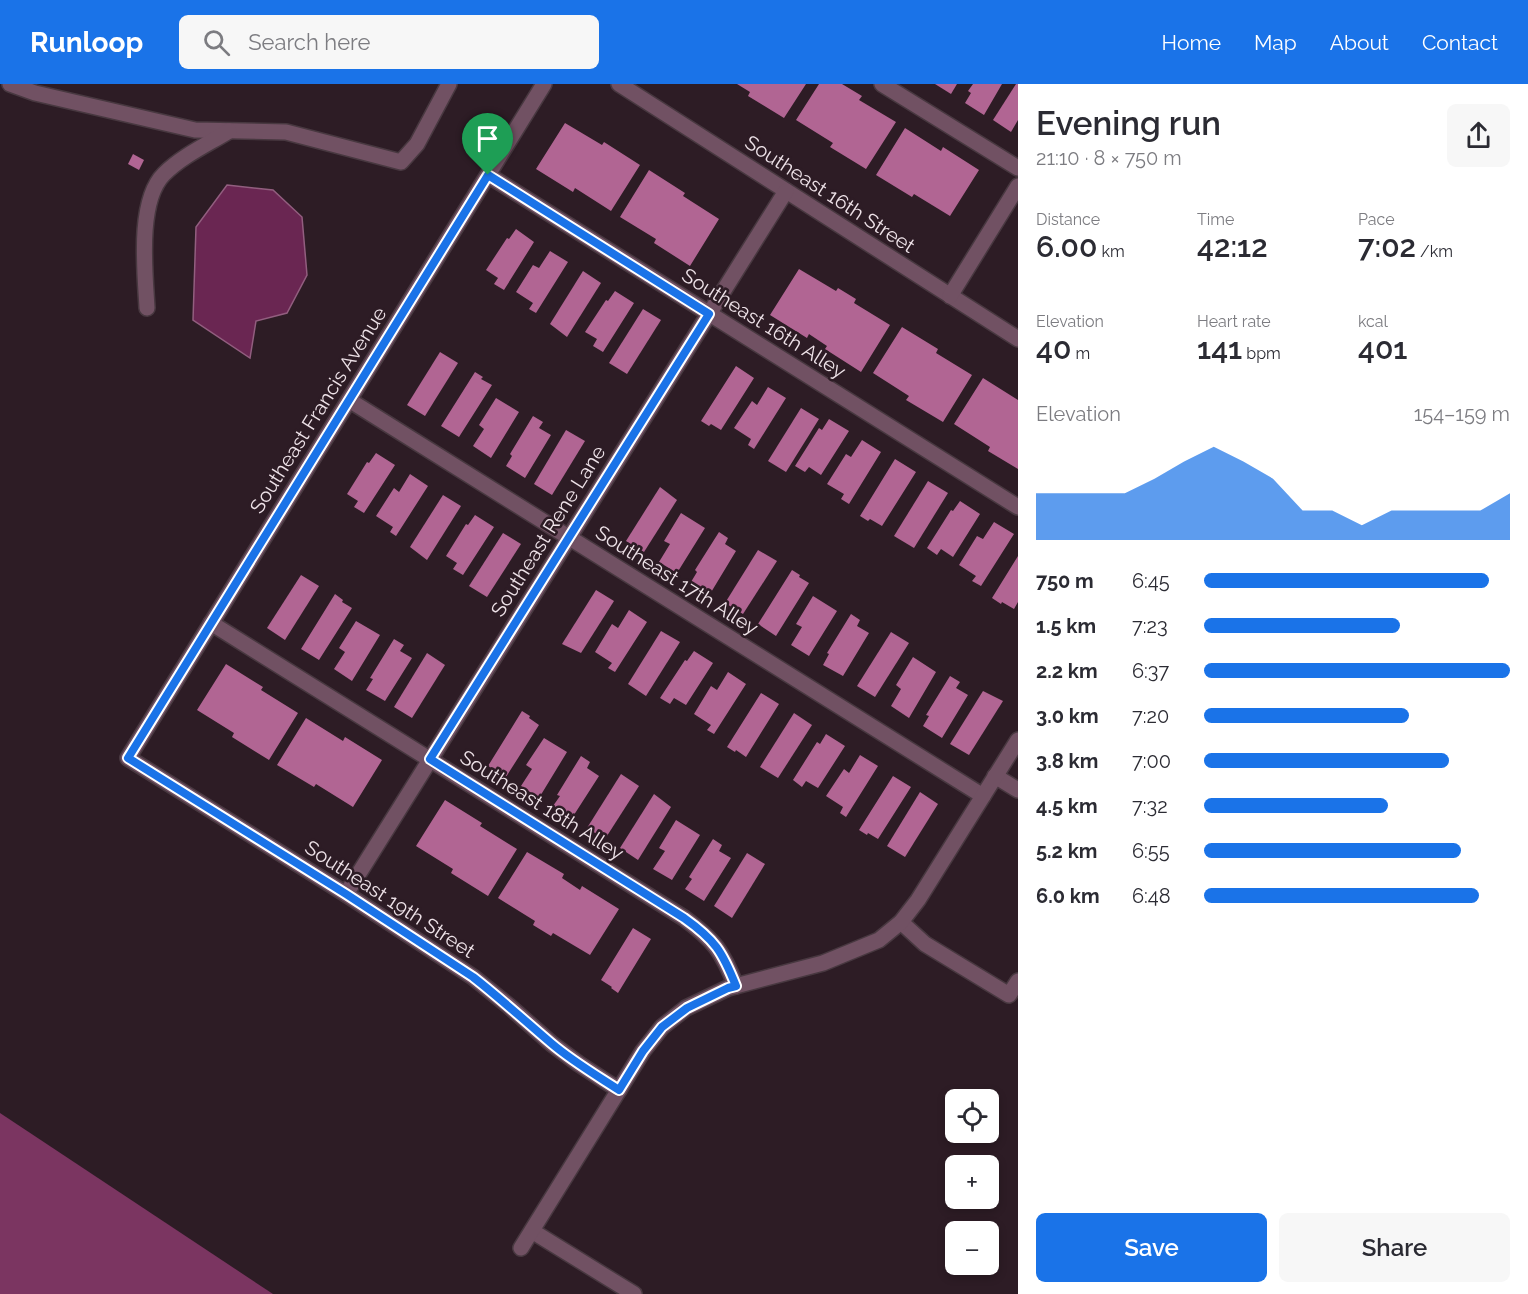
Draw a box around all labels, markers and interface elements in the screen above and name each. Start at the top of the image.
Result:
search box [179,15,599,69]
text: Runloop [30,26,143,59]
icon: search [200,26,233,59]
text: Search here [248,29,370,55]
text: Home [1162,30,1221,55]
text: Map [1254,30,1297,55]
text: About [1330,30,1389,55]
text: Contact [1422,30,1498,55]
text: Evening run [1036,104,1221,143]
button: share [1447,104,1510,167]
pin [462,113,513,175]
icon: arrive [471,122,504,155]
street label: Southeast 16th Street [740,130,920,258]
text: 21:10 · 8 × 750 m [1036,146,1182,170]
text: Distance [1036,210,1100,229]
text: Time [1197,210,1234,229]
text: Pace [1358,210,1395,229]
text: 6.00 [1036,229,1097,264]
text: 42:12 [1197,229,1268,264]
text: 7:02 [1358,229,1416,264]
text: km [1097,242,1125,261]
text: /km [1416,242,1453,261]
street label: Southeast 16th Alley [678,263,850,383]
street label: Southeast Francis Avenue [245,302,392,518]
text: Elevation [1036,312,1104,331]
text: Heart rate [1197,312,1271,331]
text: kcal [1358,312,1388,331]
text: 40 [1036,331,1071,366]
text: 141 [1197,331,1242,366]
text: 401 [1358,331,1407,366]
text: m [1071,344,1090,363]
text: bpm [1242,344,1281,363]
text: Elevation [1036,402,1121,426]
text: 154–159 m [1414,402,1510,426]
street label: Southeast Rene Lane [486,441,611,621]
street label: Southeast 17th Alley [591,520,763,640]
text: 750 m [1036,569,1094,593]
text: 6:45 [1132,569,1170,593]
text: 1.5 km [1036,614,1096,638]
text: 7:23 [1132,614,1168,638]
text: 2.2 km [1036,659,1098,683]
text: 6:37 [1132,659,1169,683]
text: 3.0 km [1036,704,1099,728]
text: 7:20 [1132,704,1169,728]
street label: Southeast 18th Alley [456,745,628,865]
text: 3.8 km [1036,749,1098,773]
text: 7:00 [1132,749,1171,773]
text: 4.5 km [1036,794,1098,818]
text: 7:32 [1132,794,1168,818]
street label: Southeast 19th Street [301,835,480,963]
text: 5.2 km [1036,839,1097,863]
text: 6:55 [1132,839,1170,863]
text: 6.0 km [1036,884,1100,908]
text: 6:48 [1132,884,1171,908]
map controls [945,1089,999,1275]
button: locate [945,1089,999,1143]
button: + [945,1155,999,1209]
button: Save [1036,1213,1267,1282]
button: Share [1279,1213,1510,1282]
button: − [945,1221,999,1275]

